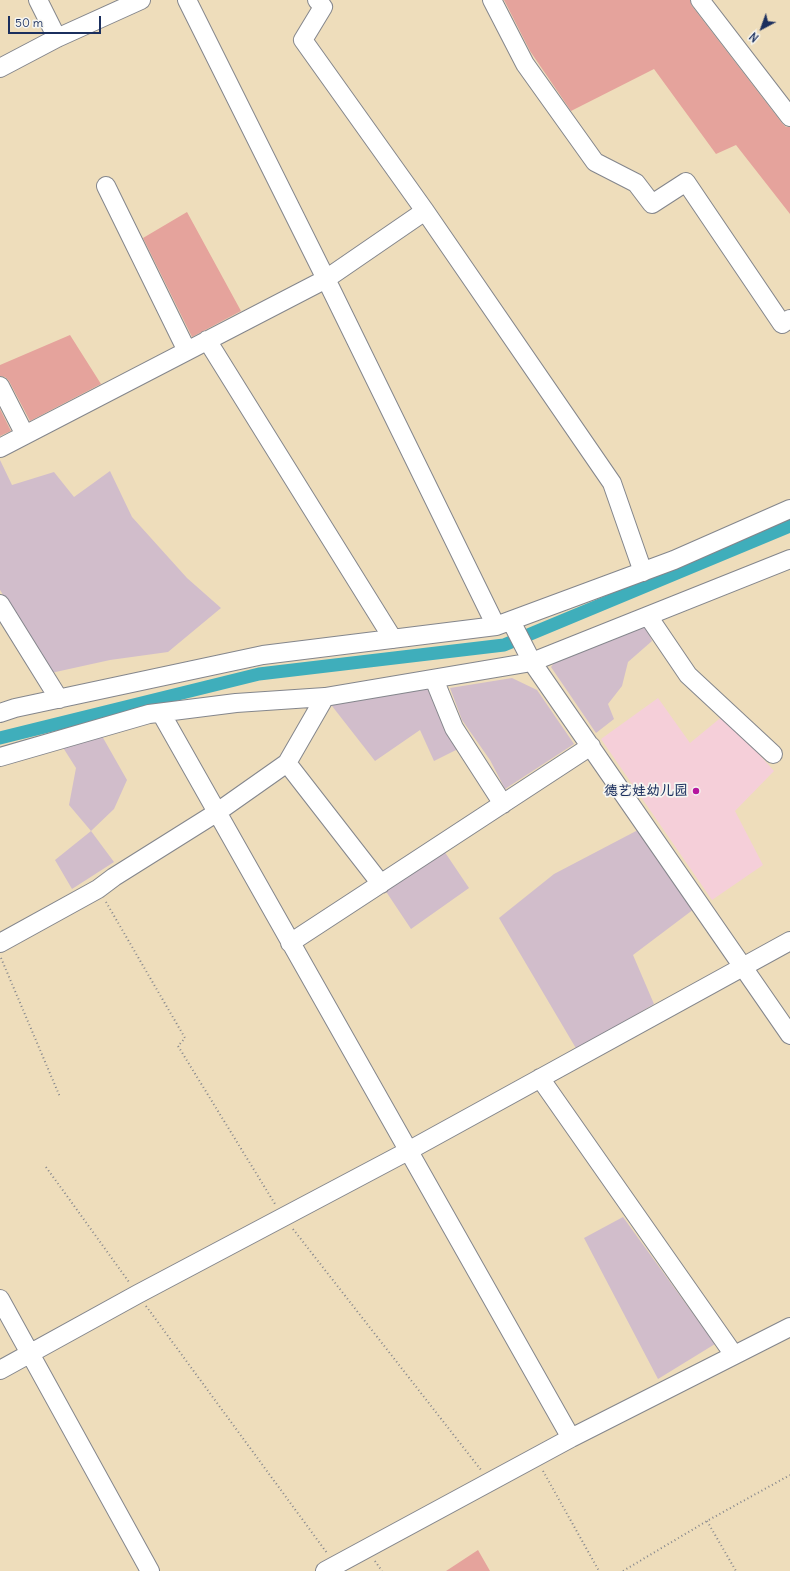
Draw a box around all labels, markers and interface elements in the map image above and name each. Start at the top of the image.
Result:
scale bar [10,8,103,34]
north arrow [742,8,782,48]
text: 50 m [15,15,43,30]
text: N [747,29,762,45]
place label: 德艺娃幼儿园 [604,783,688,799]
marker: 德艺娃幼儿园 [691,786,701,796]

